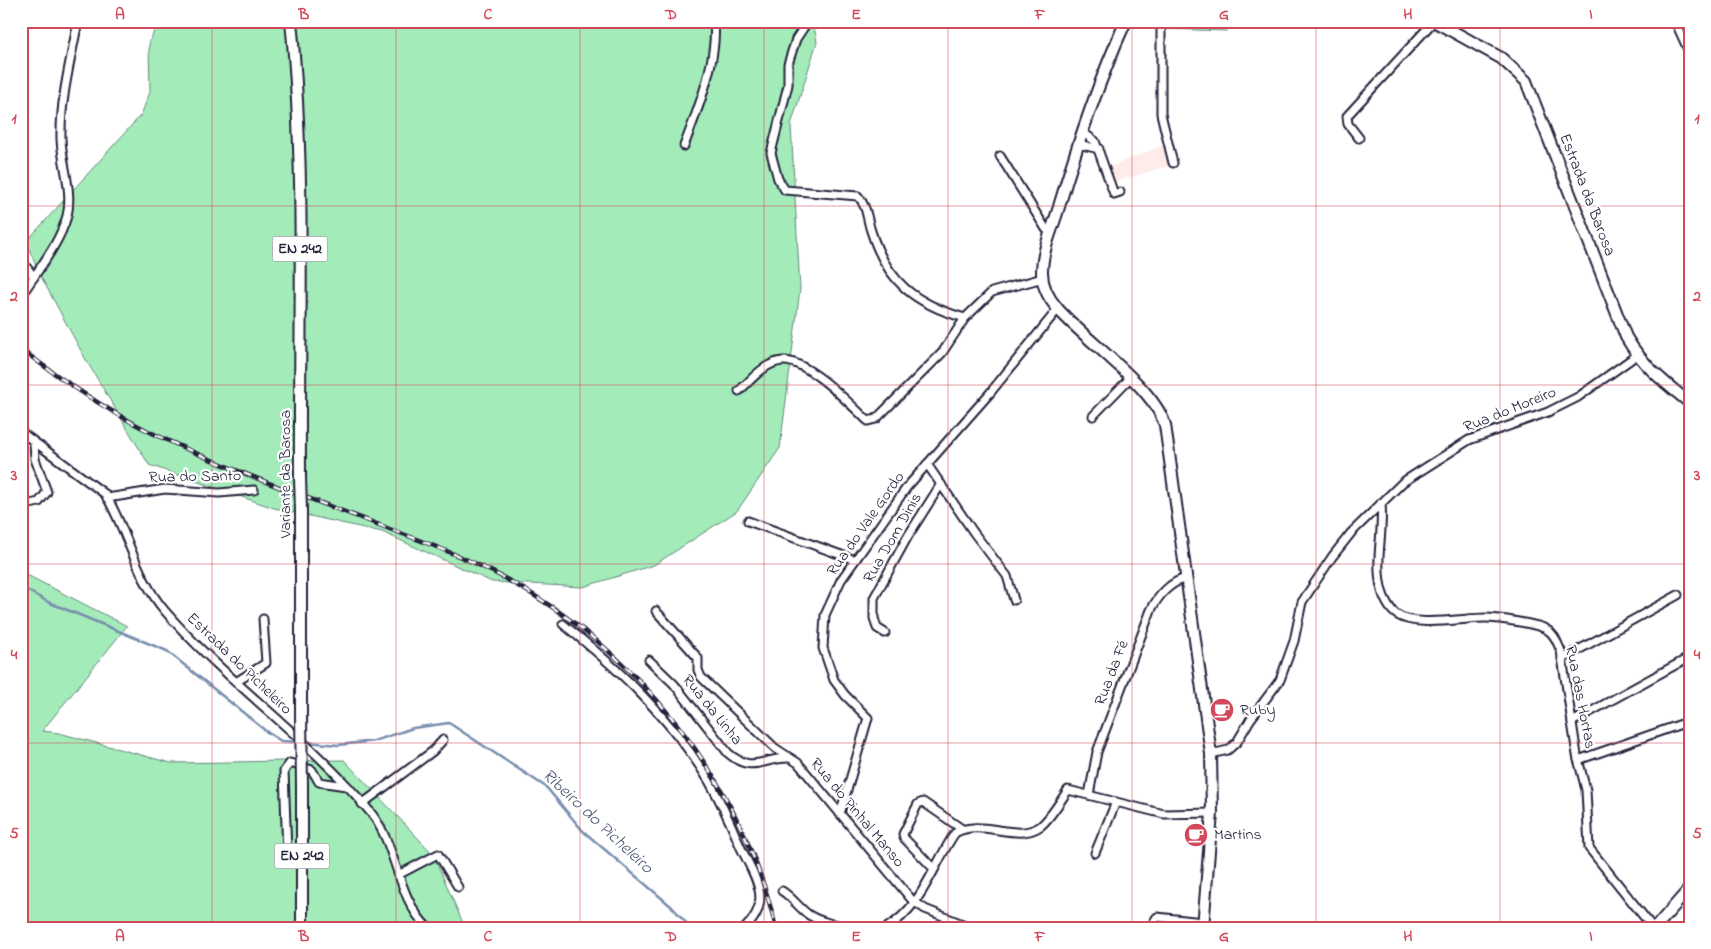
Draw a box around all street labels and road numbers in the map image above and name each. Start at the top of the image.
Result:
street label: Estrada da Barosa [1553,130,1621,260]
road number: EN 242 [272,236,328,262]
street label: Rua do Moreiro [1460,380,1560,440]
street label: Variante da Barosa [274,410,298,539]
street label: Rua do Santo [149,464,241,490]
street label: Rua do Vale Gordo [821,467,911,581]
street label: Rua Dom Dinis [857,488,929,588]
street label: Estrada do Picheleiro [181,607,297,721]
street label: Rua da Fé [1089,636,1136,709]
street label: Rua das Hortas [1558,643,1602,751]
street label: Rua da Linha [676,669,748,751]
street label: Rua do Pinhal Manso [804,753,910,873]
road number: EN 242 [274,844,330,868]

